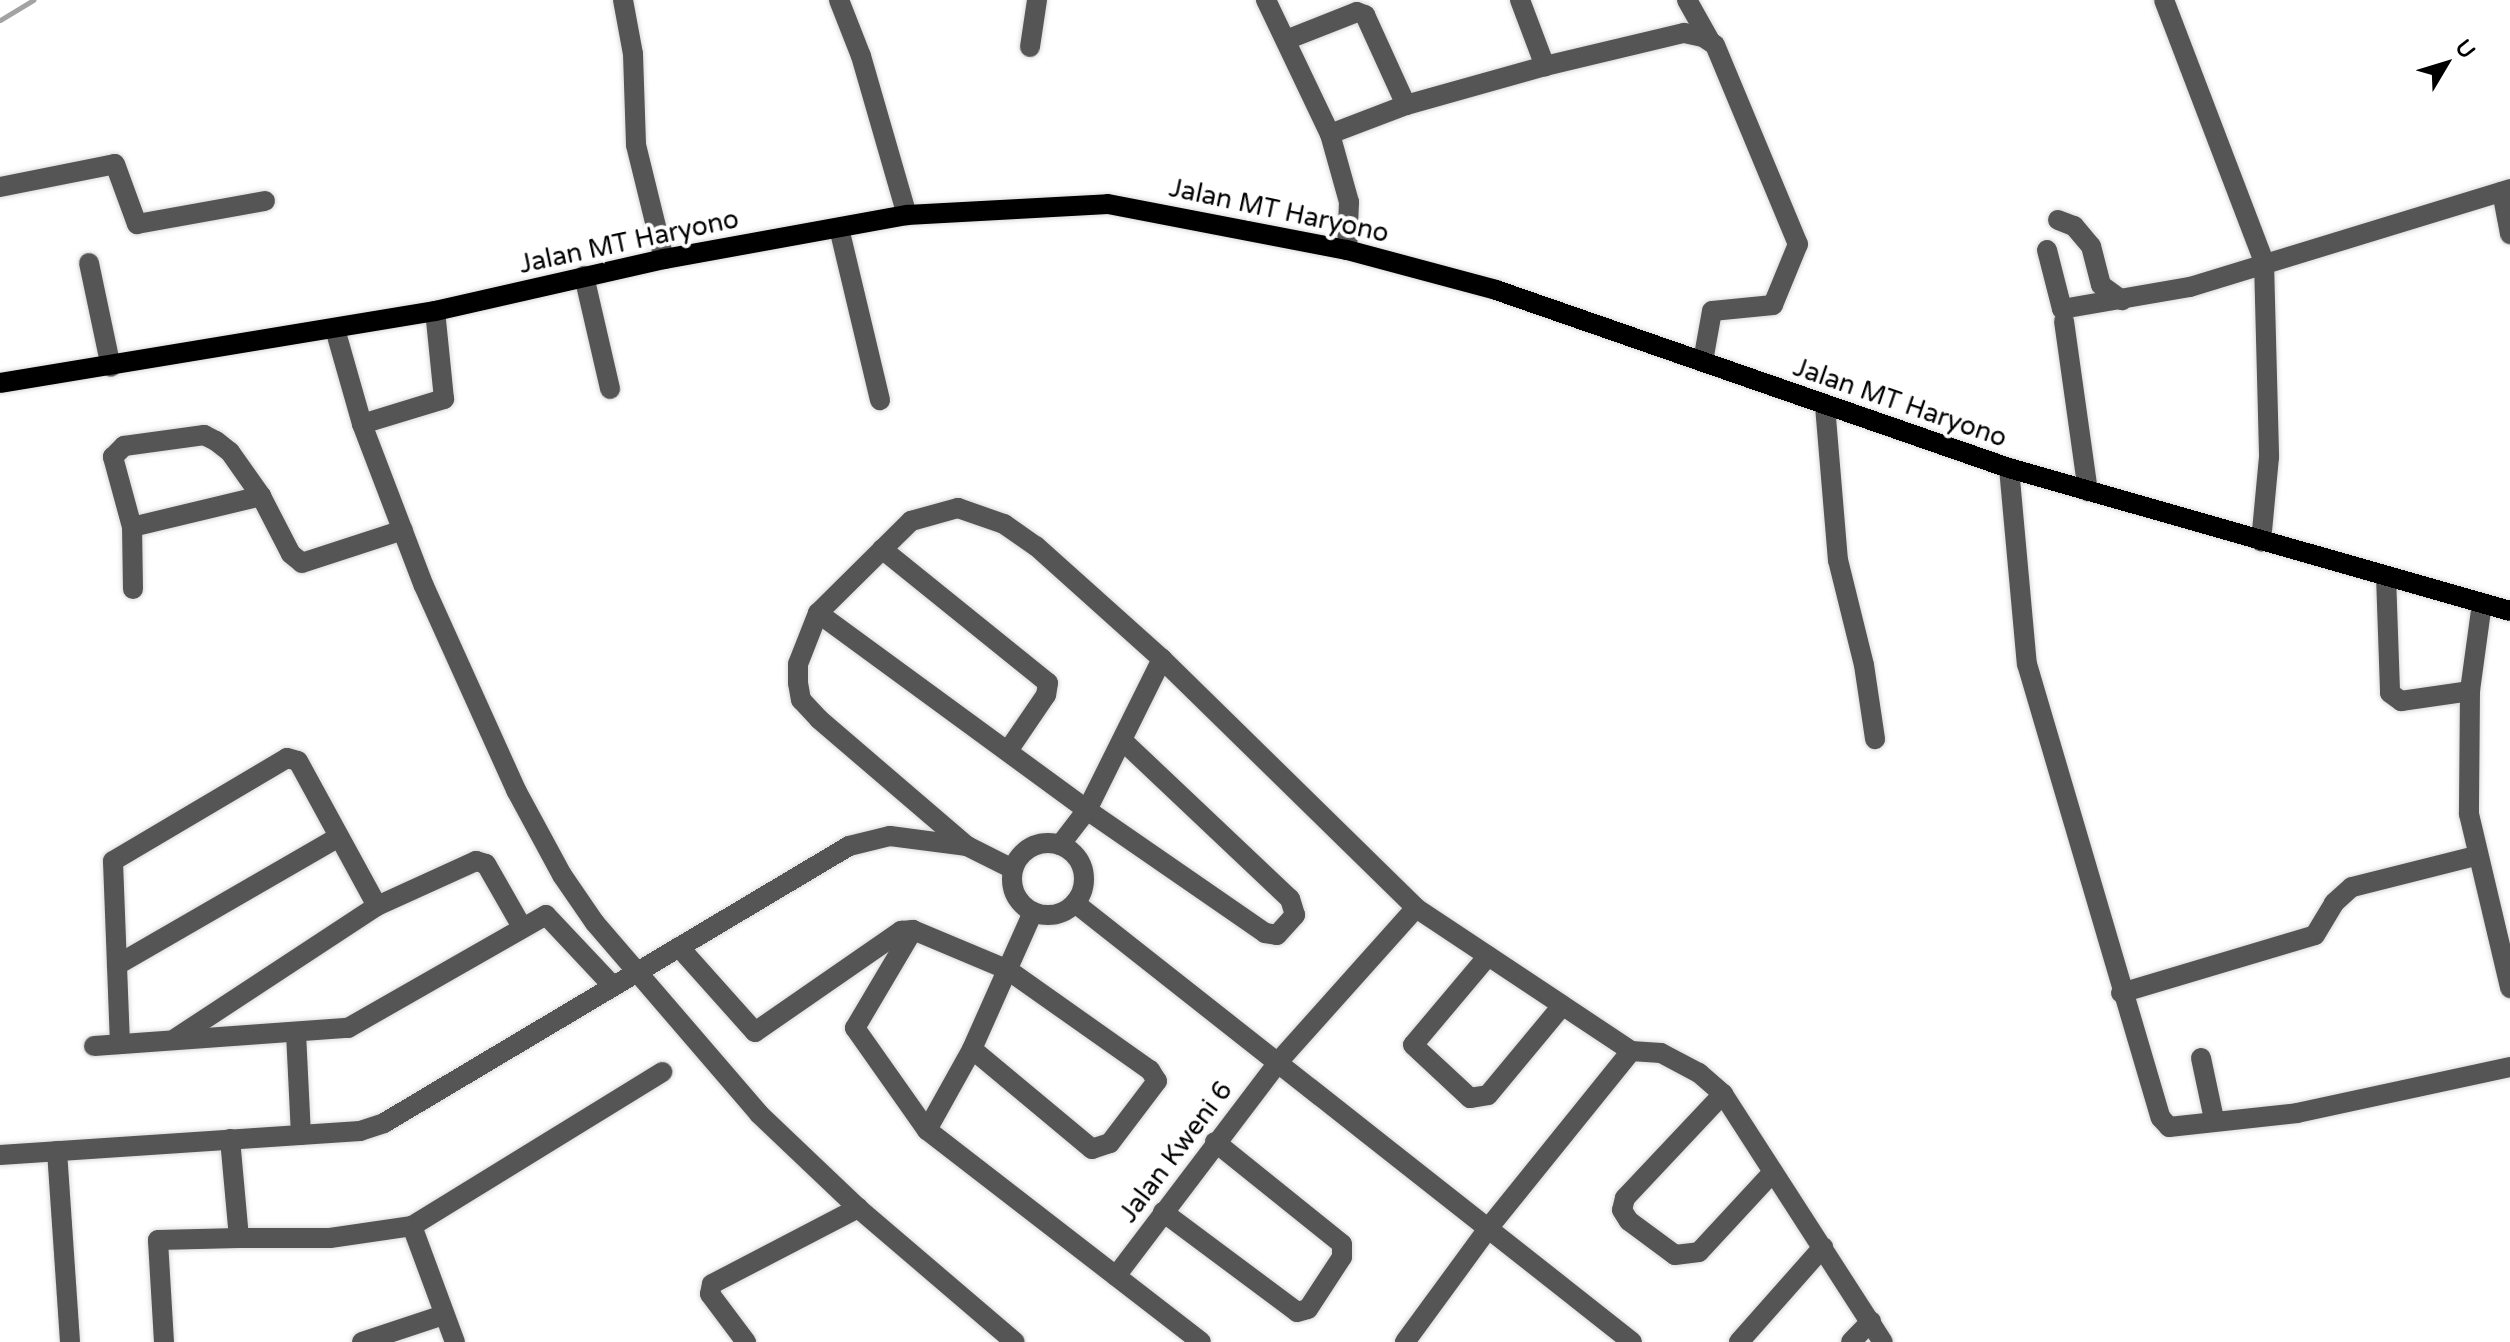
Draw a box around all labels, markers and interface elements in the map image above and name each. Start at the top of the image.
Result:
north arrow [2406,24,2486,104]
text: U [2450,35,2480,64]
street label: Jalan MT Haryono [1166,173,1392,249]
street label: Jalan MT Haryono [516,204,742,280]
street label: Jalan MT Haryono [1789,352,2011,454]
street label: Jalan Kweni 6 [1113,1075,1239,1229]

